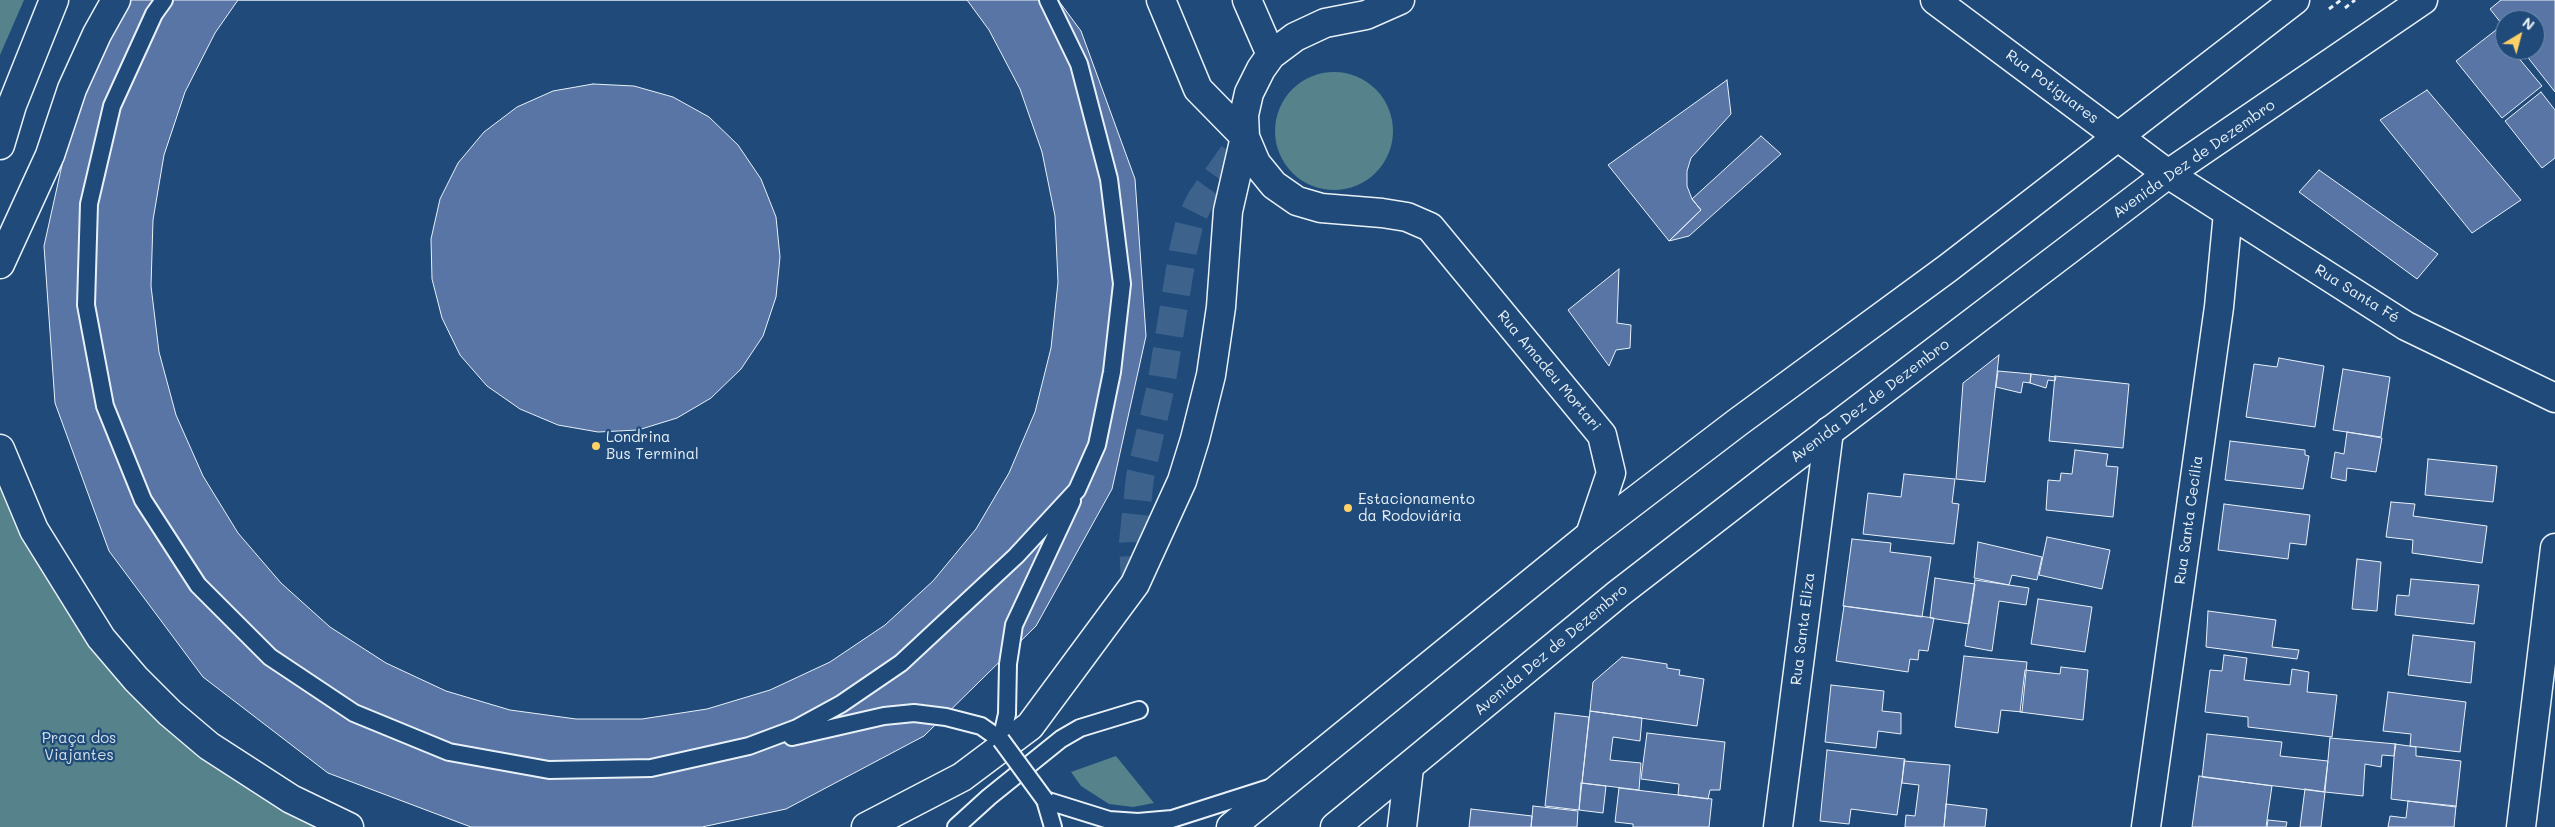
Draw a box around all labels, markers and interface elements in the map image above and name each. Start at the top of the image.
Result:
north arrow [2495,10,2545,60]
text: N [2519,13,2539,34]
street label: Rua Potiguares [2002,46,2102,128]
street label: Avenida Dez de Dezembro [2109,96,2279,222]
street label: Rua Santa Fé [2311,261,2403,327]
street label: Rua Amadeu Mortari [1493,307,1605,435]
street label: Avenida Dez de Dezembro [1787,335,1953,467]
place label: Londrina Bus Terminal [606,428,699,463]
marker: Londrina Bus Terminal [590,440,602,452]
street label: Rua Santa Cecília [2171,454,2207,586]
place label: Estacionamento da Rodoviária [1358,490,1475,525]
marker: Estacionamento da Rodoviária [1342,502,1354,514]
street label: Rua Santa Eliza [1787,572,1819,686]
street label: Avenida Dez de Dezembro [1471,581,1631,719]
park label: Praça dos Viajantes [42,729,116,764]

